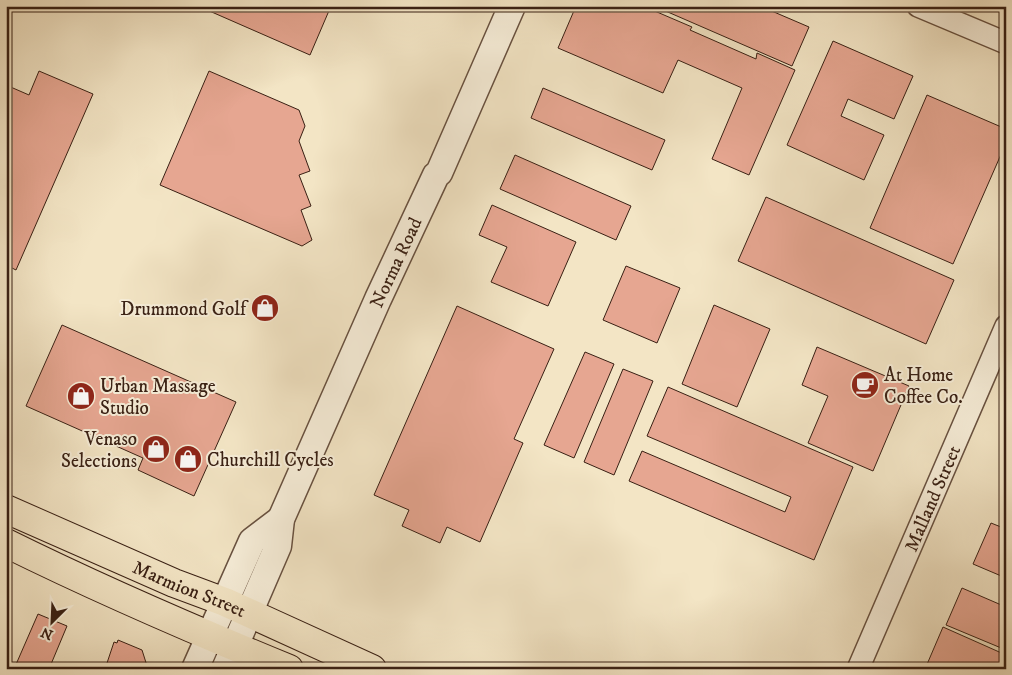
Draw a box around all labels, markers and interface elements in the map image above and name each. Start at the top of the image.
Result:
street label: Norma Road [366,214,428,312]
shop icon: Drummond Golf [250,293,280,323]
place label: Drummond Golf [120,298,249,321]
place label: At Home Coffee Co. [884,364,963,409]
cafe icon: At Home Coffee Co. [850,370,880,400]
place label: Urban Massage Studio [100,375,216,420]
shop icon: Urban Massage Studio [66,381,96,411]
place label: Venaso Selections [61,428,137,473]
shop icon: Venaso Selections [141,434,171,464]
street label: Malland Street [900,442,966,555]
shop icon: Churchill Cycles [173,444,203,474]
place label: Churchill Cycles [207,449,334,472]
street label: Marmion Street [129,556,249,623]
north arrow [28,598,78,648]
text: N [38,622,56,644]

